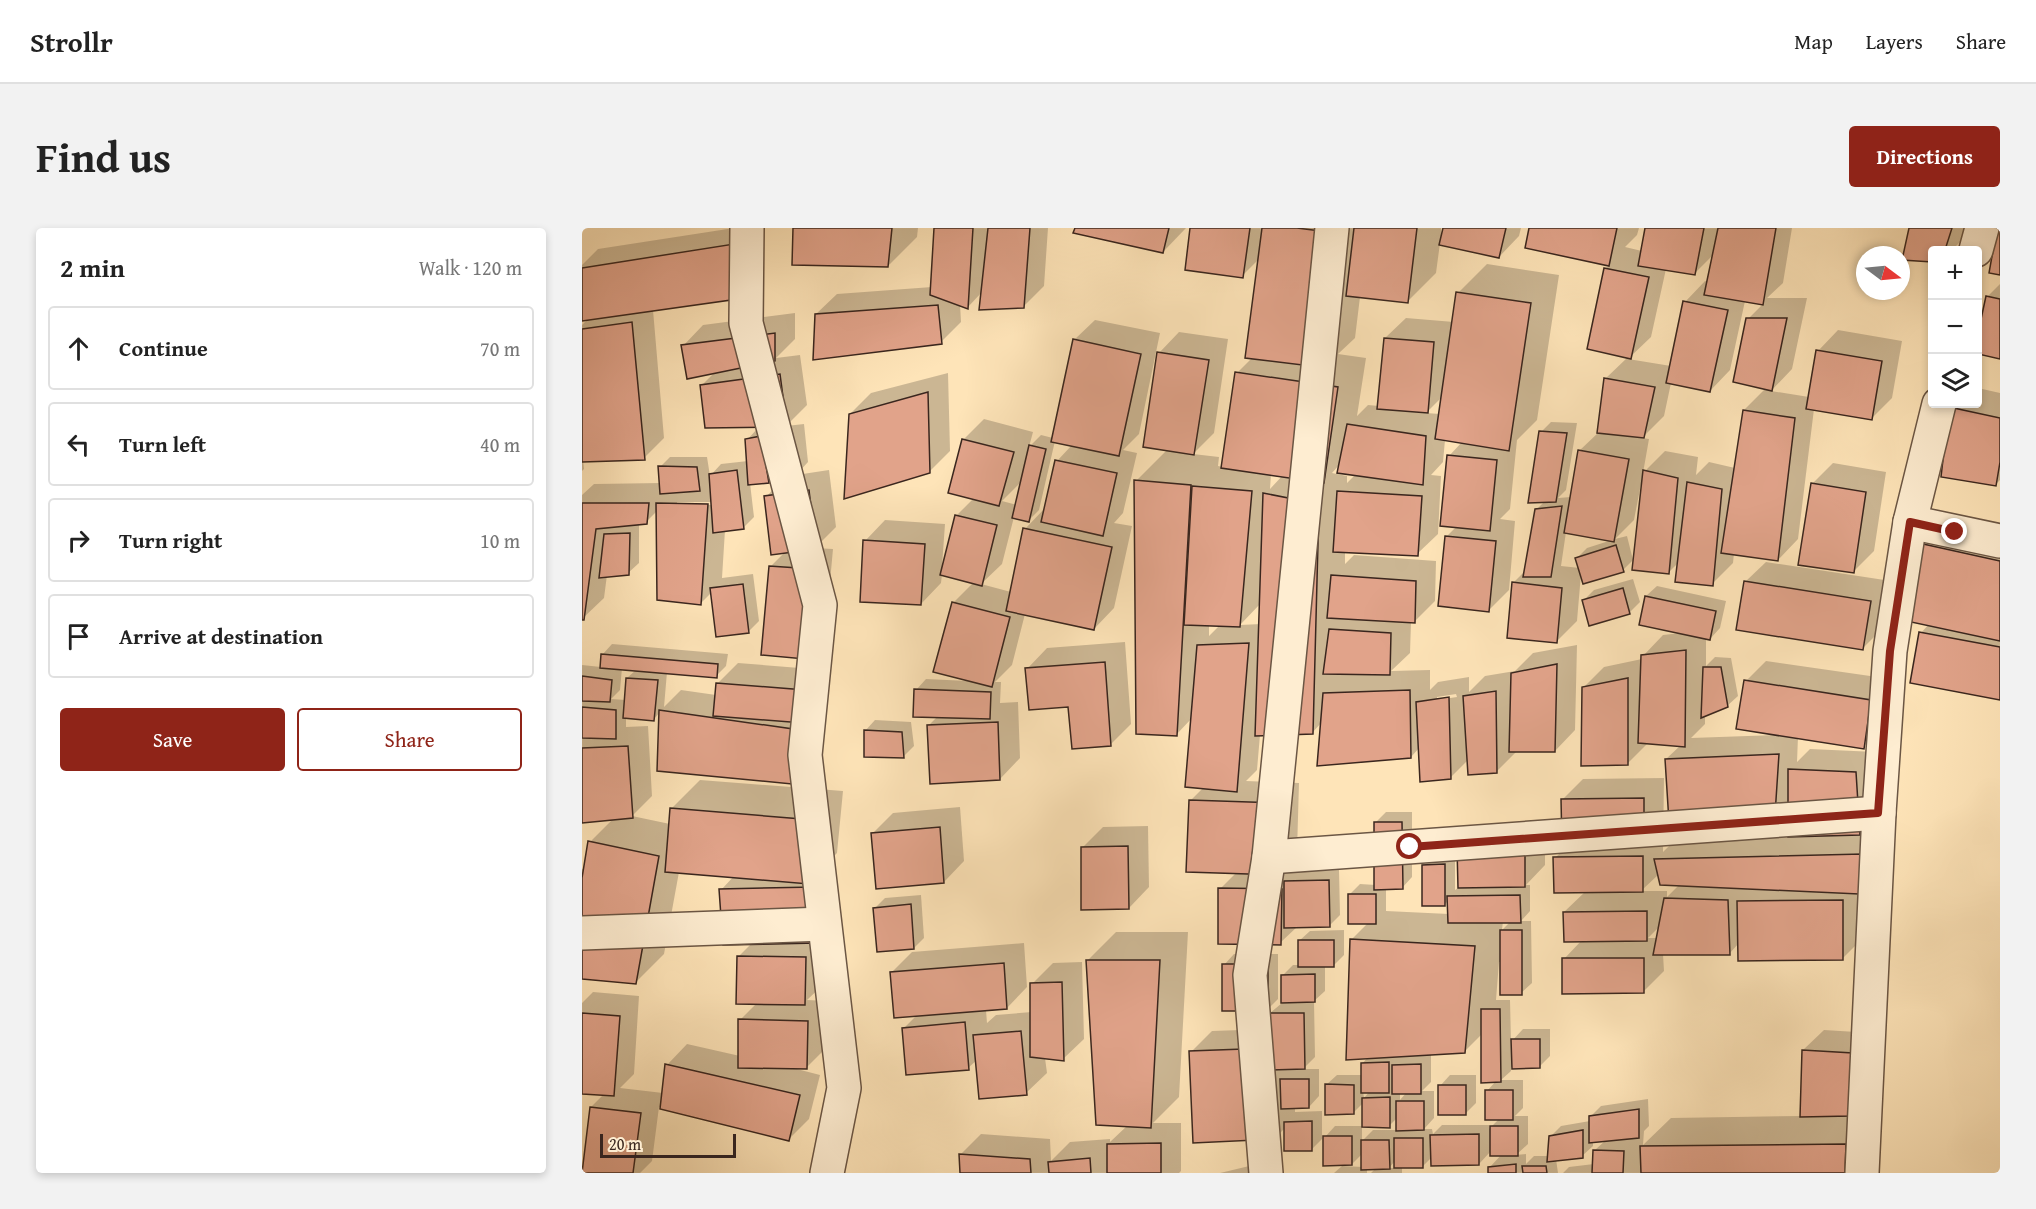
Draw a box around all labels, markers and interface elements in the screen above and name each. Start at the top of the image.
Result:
text: Strollr [30,21,113,62]
text: Map [1794,26,1833,57]
text: Layers [1866,26,1923,57]
text: Share [1956,26,2006,57]
text: Find us [36,126,171,187]
button: Directions [1849,126,2000,187]
north arrow [1856,246,1910,300]
map controls [1928,246,1982,408]
button: + [1928,246,1982,300]
text: 2 min [60,248,125,287]
text: Walk · 120 m [419,253,522,282]
button: − [1928,300,1982,354]
icon: ahead [62,332,95,365]
text: Continue [119,332,208,364]
text: 70 m [480,334,520,363]
button: layers [1928,354,1982,408]
icon: left [62,428,95,461]
text: Turn left [119,428,206,460]
text: 40 m [480,430,520,459]
route end [1941,518,1967,544]
icon: right [62,524,95,557]
text: Turn right [119,524,222,556]
text: 10 m [480,526,520,555]
icon: arrive [62,620,95,653]
text: Arrive at destination [119,620,323,652]
button: Save [60,708,285,771]
button: Share [297,708,522,771]
route start [1396,833,1422,859]
scale bar [600,1131,736,1158]
text: 20 m [609,1132,641,1156]

